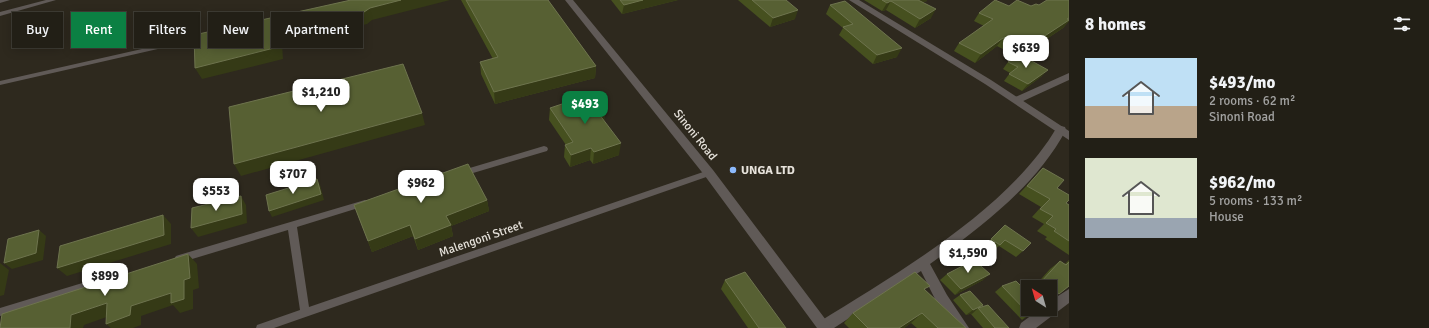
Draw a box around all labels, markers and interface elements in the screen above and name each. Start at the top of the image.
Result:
chip: Buy [12,12,63,48]
chip: Rent [71,12,126,48]
chip: Filters [134,12,200,48]
chip: New [208,12,263,48]
chip: Apartment [271,12,363,48]
icon: filters [1391,13,1413,35]
text: 8 homes [1085,14,1146,35]
pin: $639 [1002,35,1050,69]
text: $639 [1012,40,1040,56]
text: $493/mo [1209,72,1275,93]
icon: home [1117,74,1165,122]
pin: $1,210 [288,79,354,113]
text: $1,210 [302,84,340,100]
pin: $493 [561,91,609,125]
text: 2 rooms · 62 m² [1209,93,1295,109]
text: $493 [571,96,599,112]
street label: Sinoni Road [670,107,720,163]
text: Sinoni Road [1209,109,1275,125]
pin: $707 [269,161,317,195]
place label: UNGA LTD [741,163,795,178]
marker: UNGA LTD [728,165,738,175]
text: $707 [279,166,307,182]
pin: $962 [397,170,445,204]
text: $962/mo [1209,172,1275,193]
icon: home [1117,174,1165,222]
text: $962 [407,175,435,191]
pin: $553 [192,178,240,212]
text: $553 [202,183,230,199]
text: 5 rooms · 133 m² [1209,193,1302,209]
text: House [1209,209,1244,225]
street label: Malengoni Street [437,218,525,260]
pin: $1,590 [935,240,1001,274]
text: $1,590 [949,245,987,261]
pin: $899 [81,263,129,297]
text: $899 [91,268,119,284]
north arrow [1021,280,1057,316]
map controls [1021,280,1057,316]

